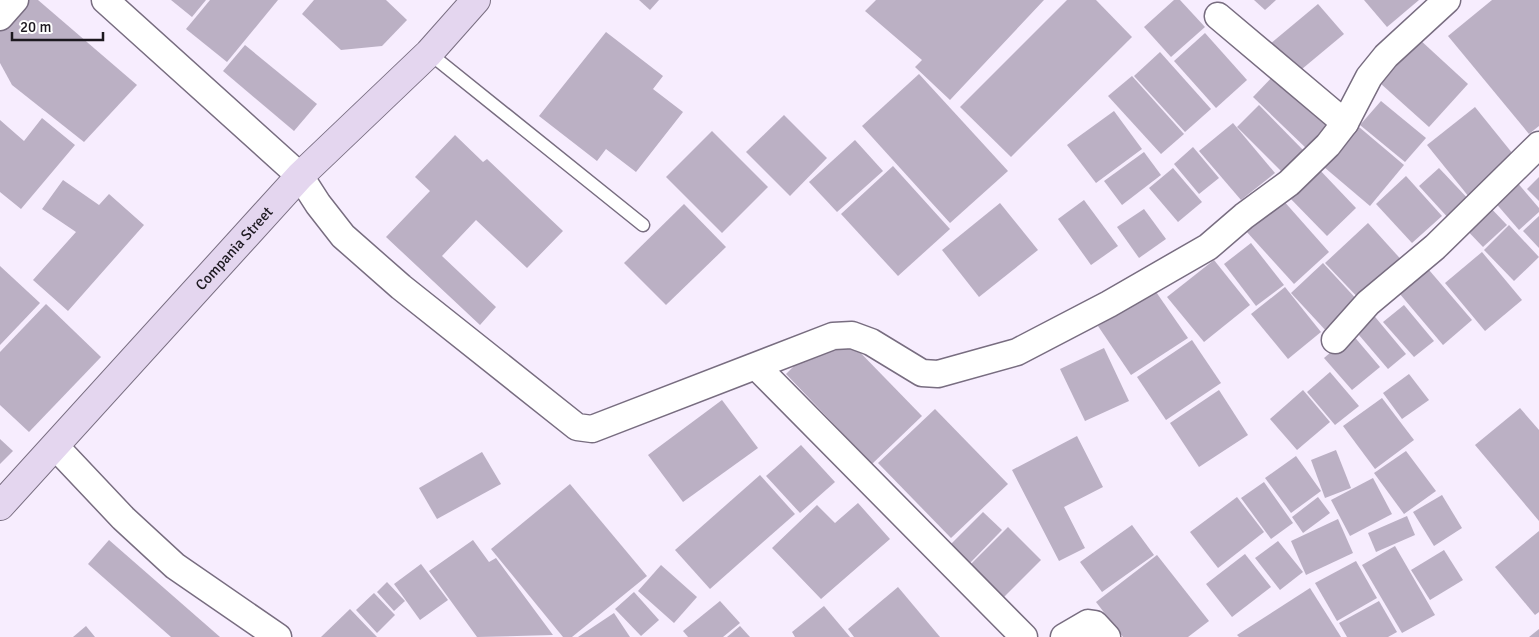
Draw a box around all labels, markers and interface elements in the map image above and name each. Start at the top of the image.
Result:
scale bar [12,10,104,42]
text: 20 m [20,18,51,36]
street label: Compania Street [192,203,277,294]

